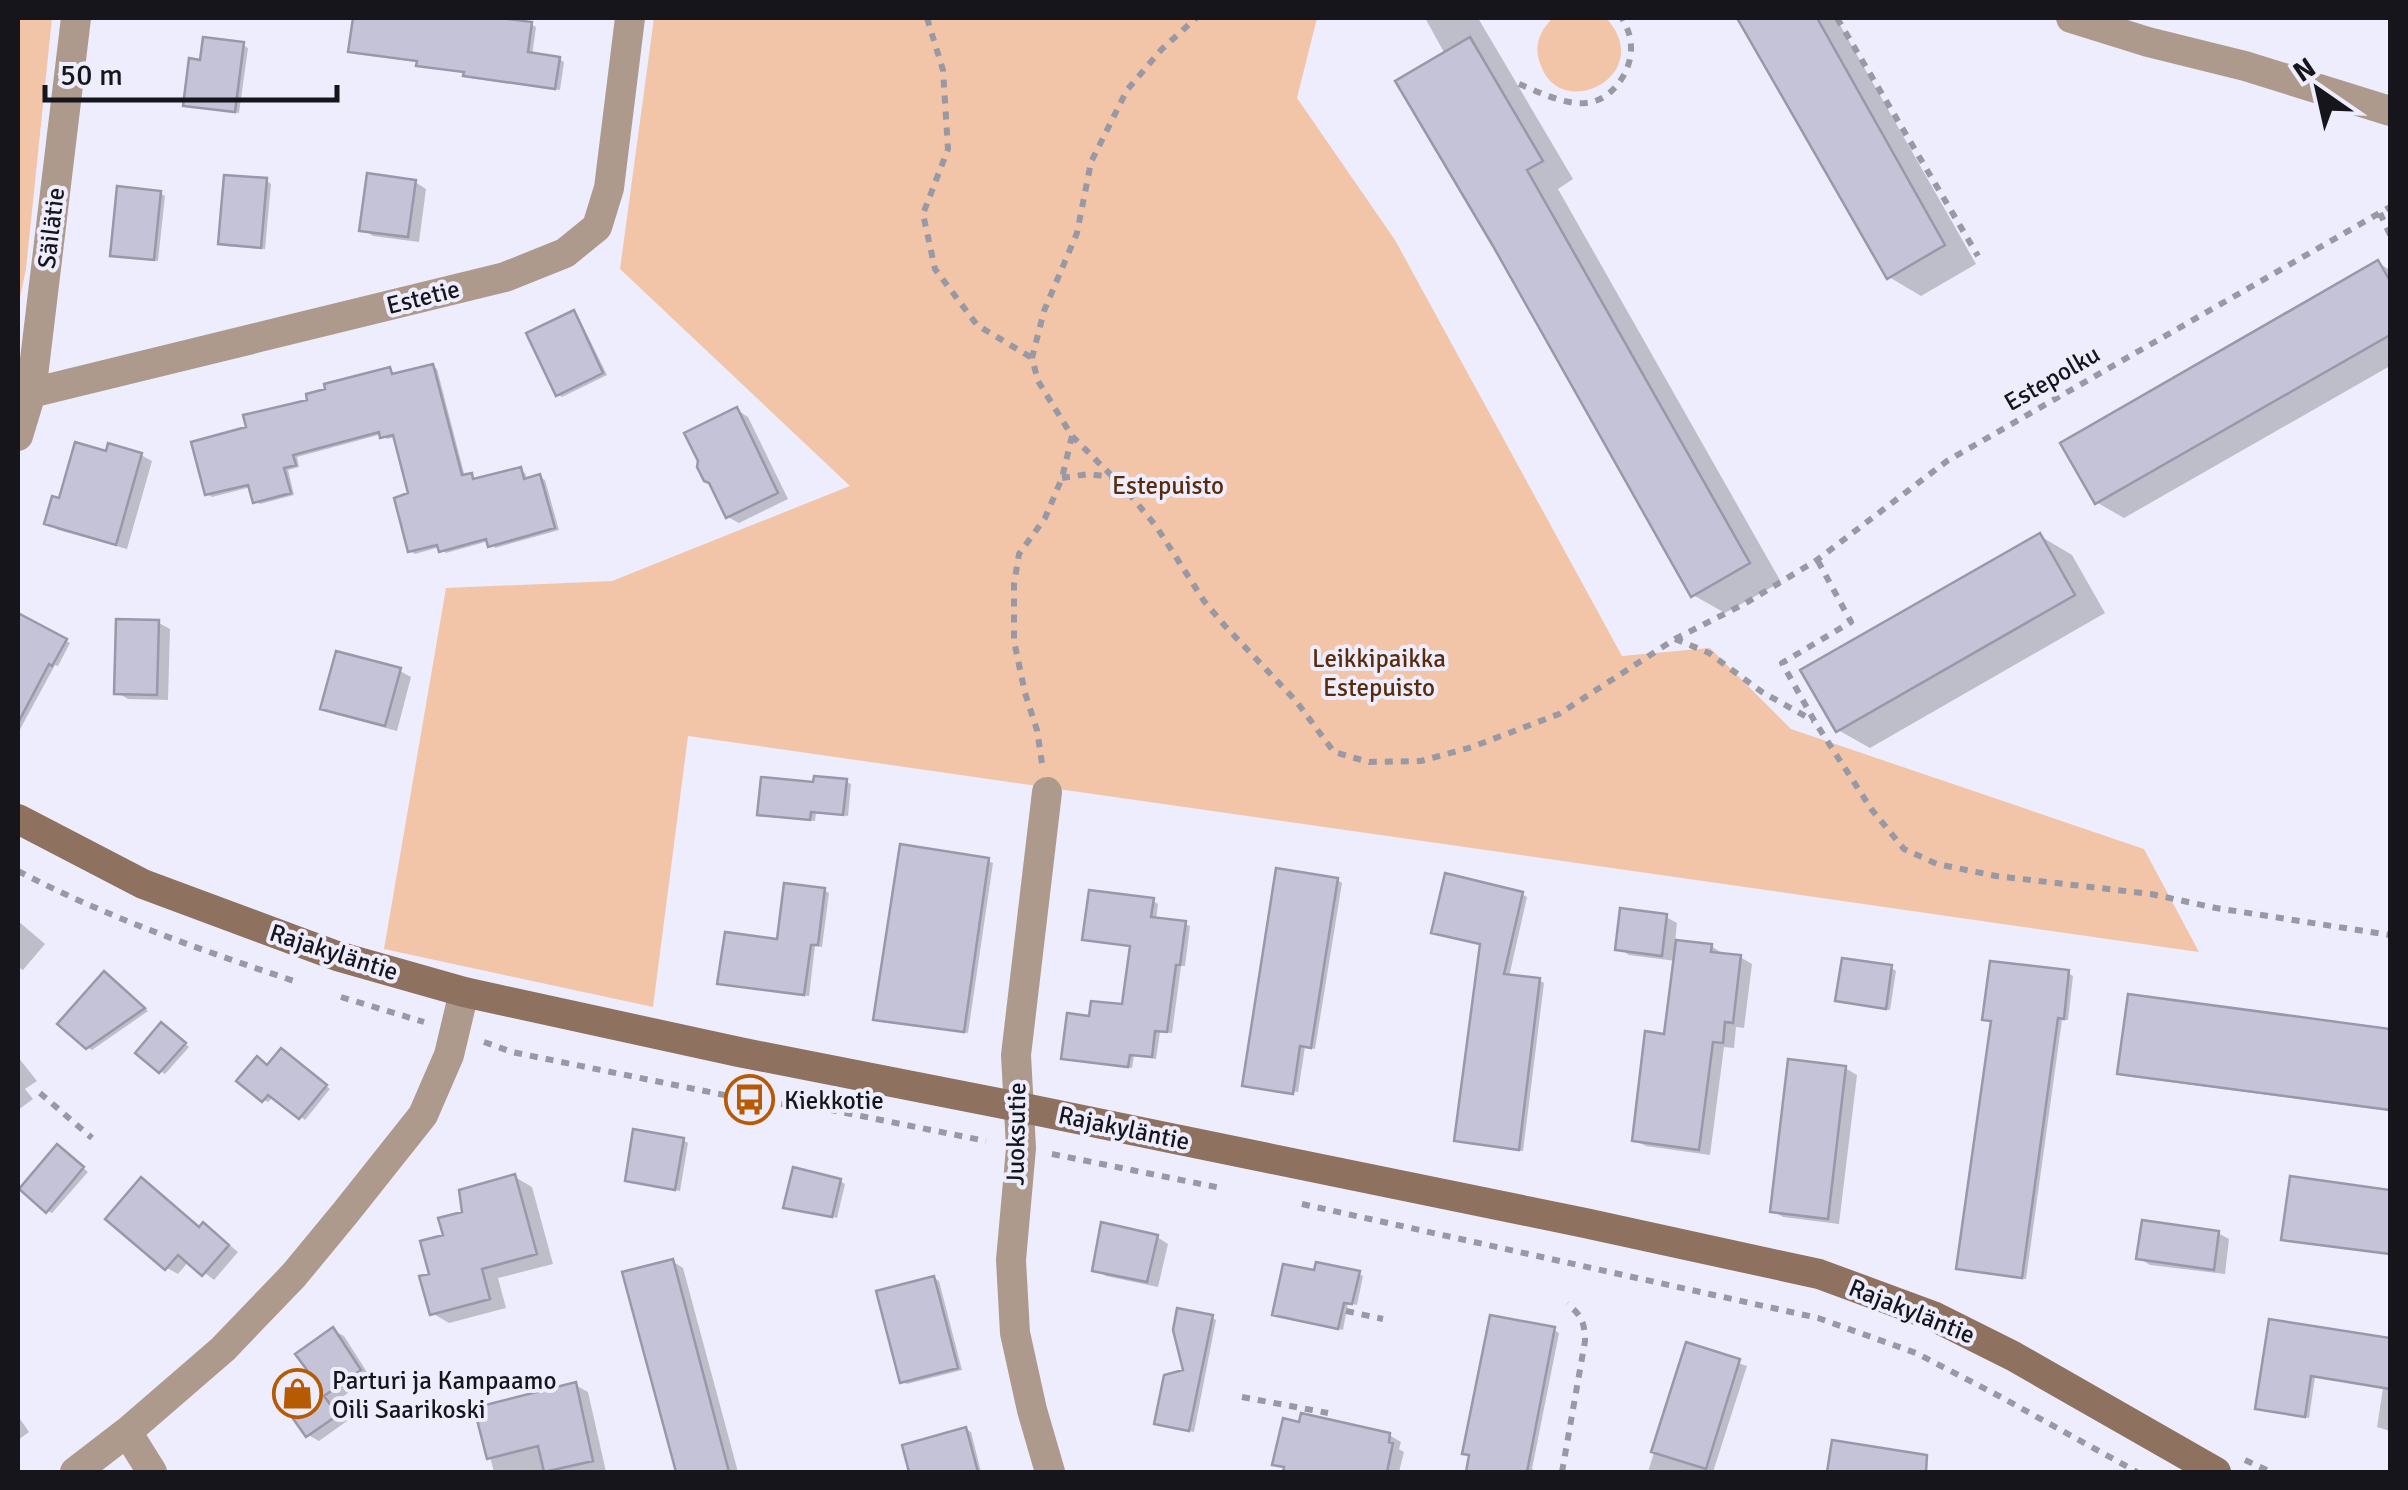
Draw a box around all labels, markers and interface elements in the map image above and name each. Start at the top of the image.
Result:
scale bar [45,40,338,102]
north arrow [2268,40,2368,140]
text: N [2287,51,2322,90]
text: 50 m [60,57,123,94]
street label: Säilätie [31,186,71,270]
street label: Estetie [383,273,463,321]
street label: Estepolku [1999,338,2105,418]
park label: Estepuisto [1112,470,1224,501]
park label: Leikkipaikka Estepuisto [1312,643,1446,703]
street label: Rajakyläntie [266,917,402,987]
bus stop icon: Kiekkotie [723,1074,775,1126]
street label: Juoksutie [1000,1082,1032,1186]
place label: Kiekkotie [784,1085,884,1116]
street label: Rajakyläntie [1056,1099,1192,1157]
street label: Rajakyläntie [1844,1272,1980,1350]
place label: Parturi ja Kampaamo Oili Saarikoski [332,1365,557,1425]
shop icon: Parturi ja Kampaamo Oili Saarikoski [271,1368,323,1420]

